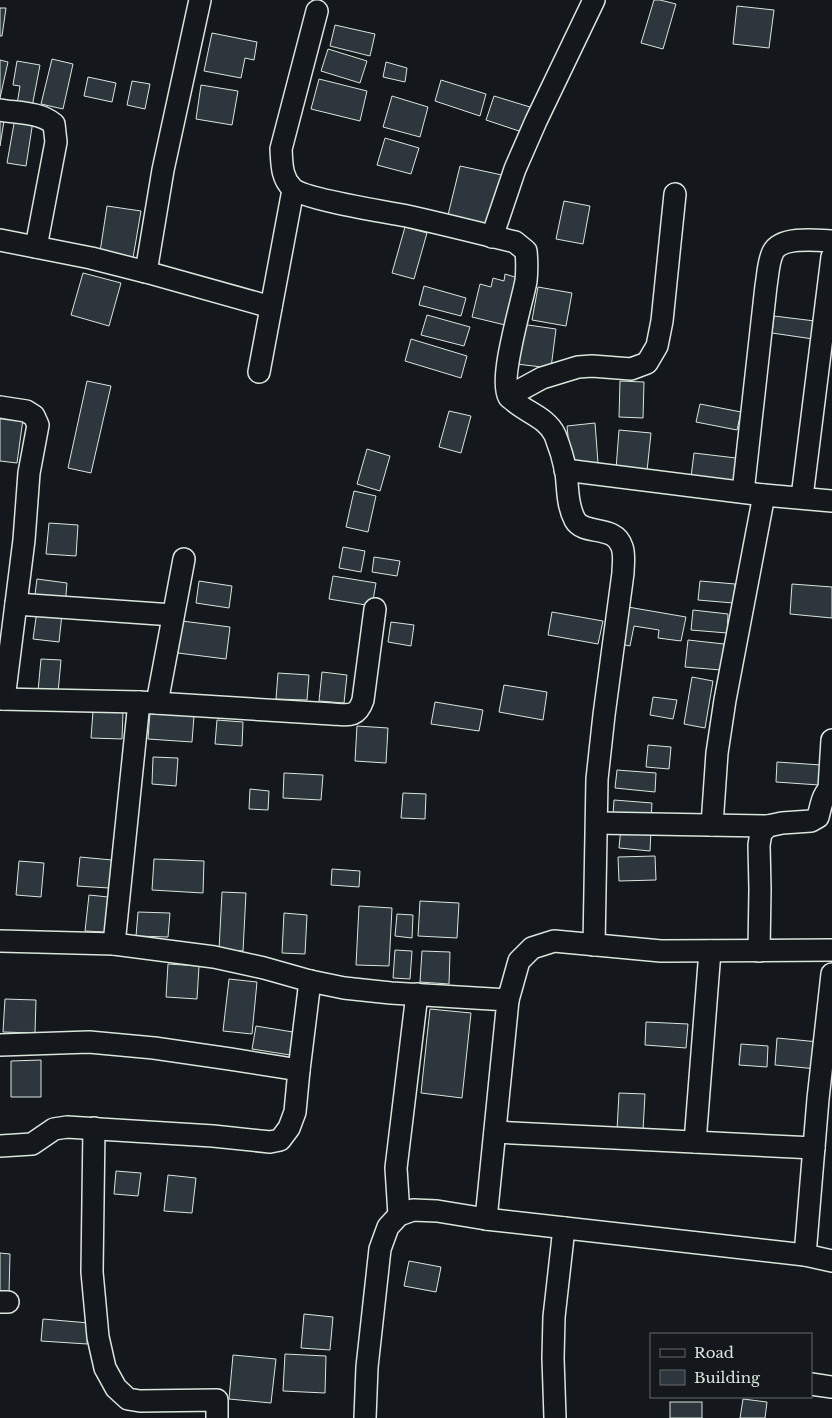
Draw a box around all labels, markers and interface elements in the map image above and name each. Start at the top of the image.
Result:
legend [650,1333,812,1398]
text: Road [694,1343,734,1362]
text: Building [694,1368,761,1387]

